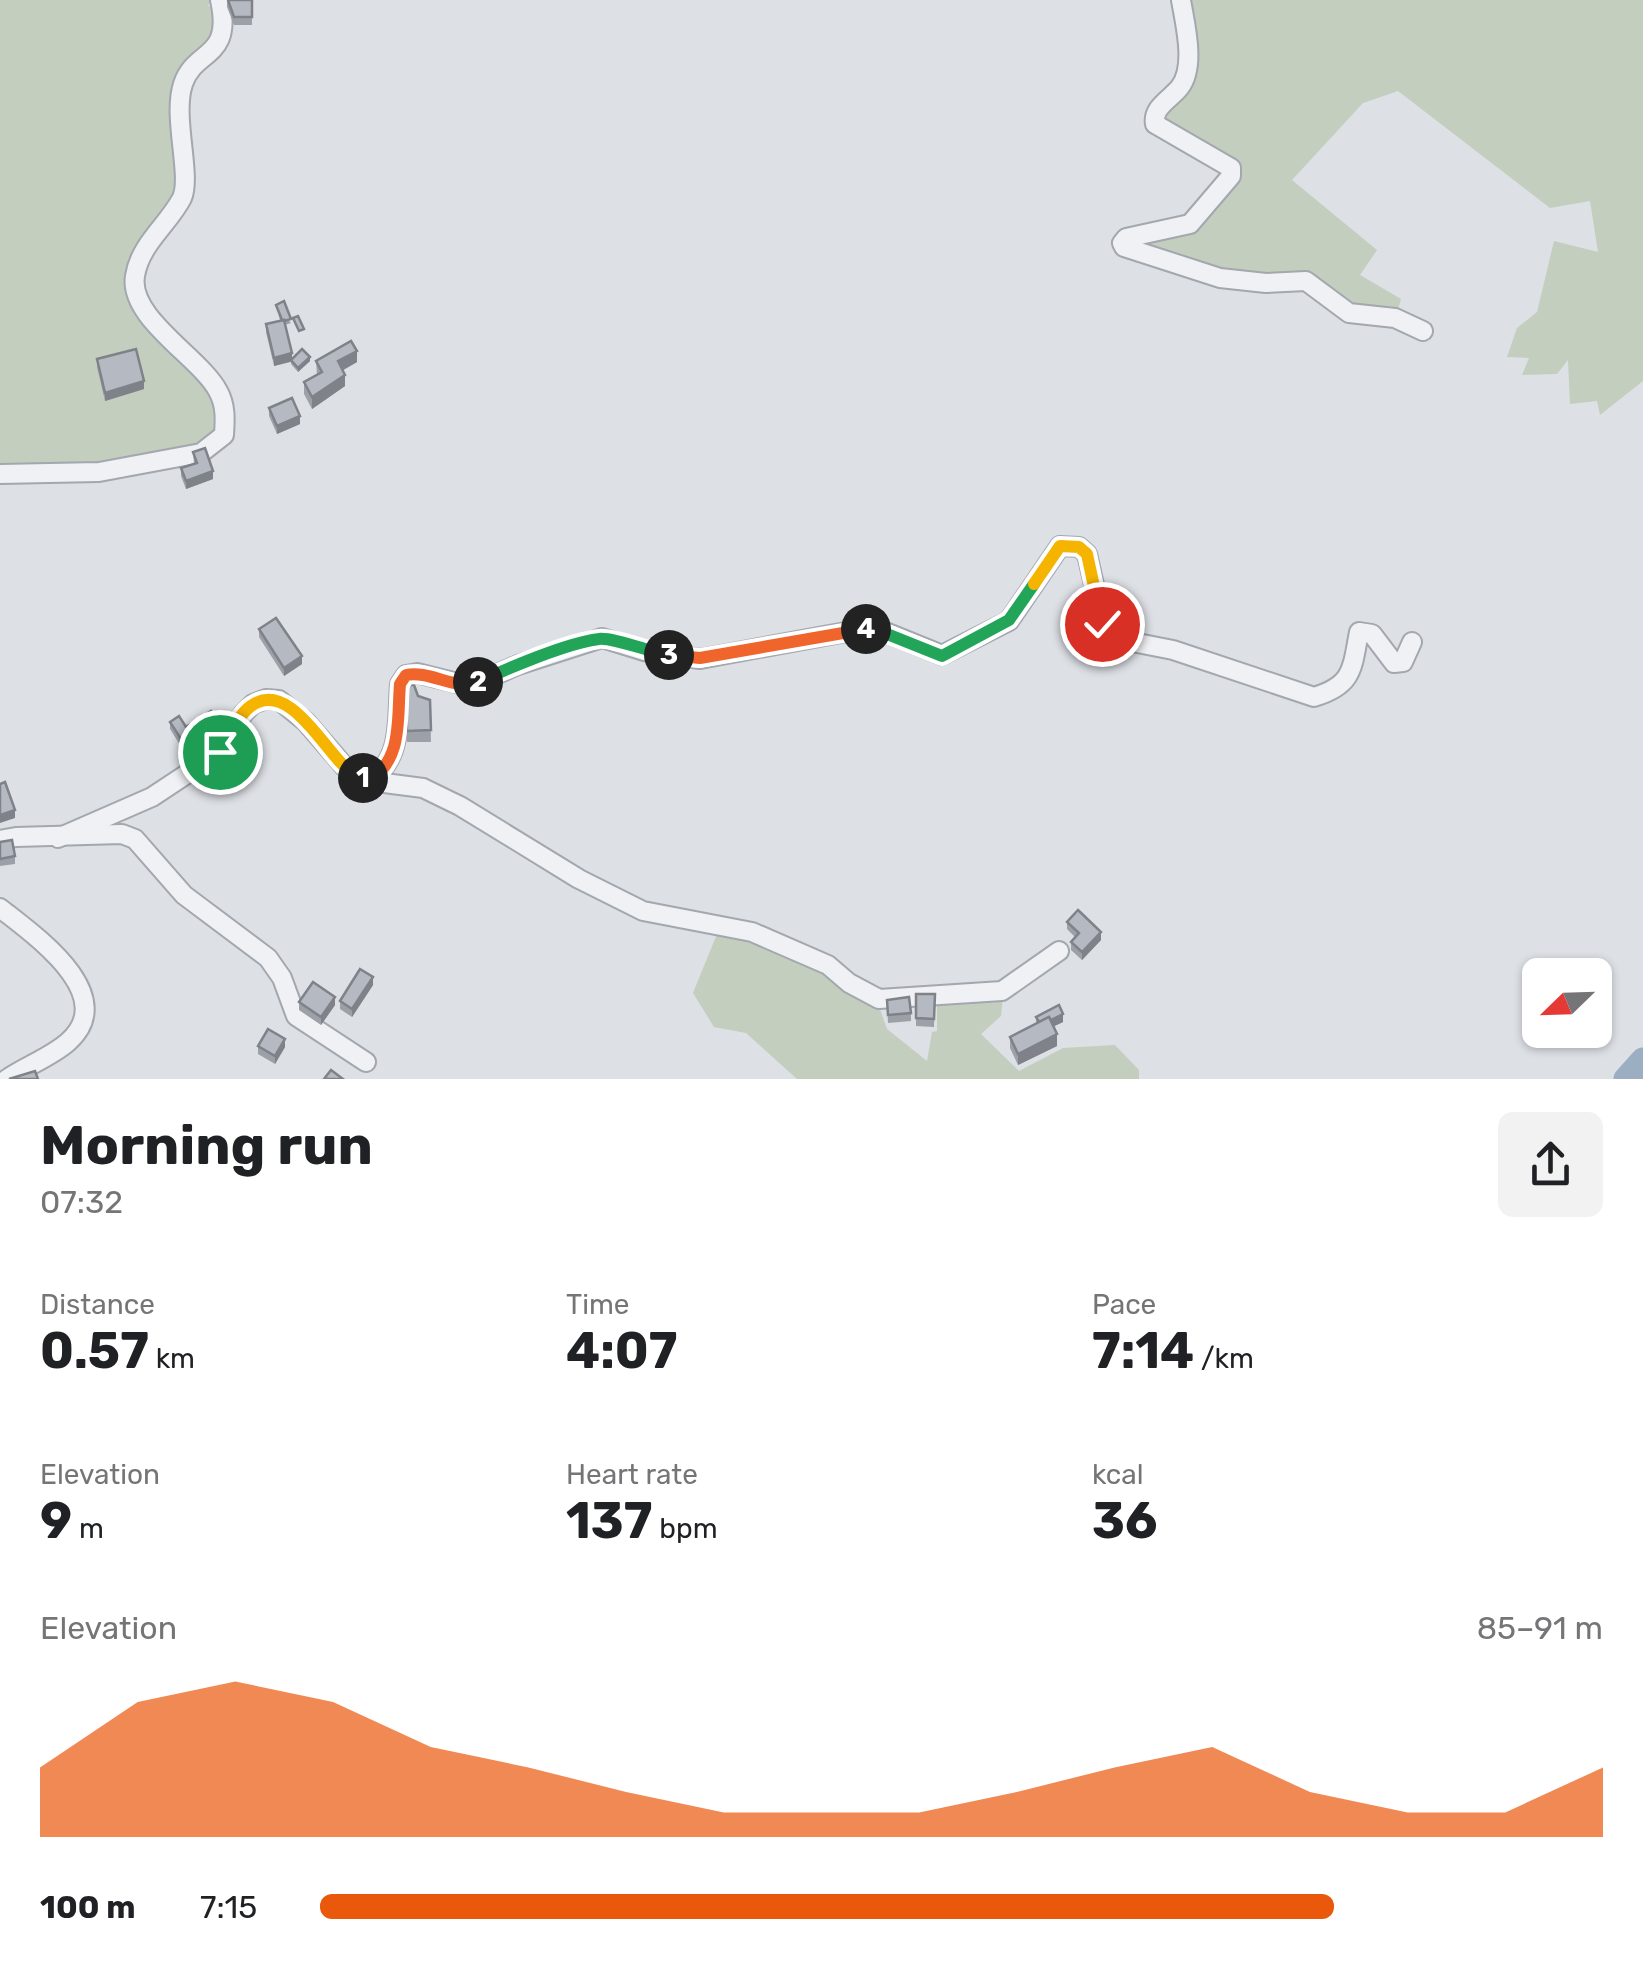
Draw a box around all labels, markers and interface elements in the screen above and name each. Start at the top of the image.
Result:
pin [1060,582,1145,667]
icon: check [1075,597,1130,652]
pin: 4 [841,604,891,654]
text: 4 [856,612,876,645]
pin: 3 [644,630,694,680]
text: 3 [660,638,678,671]
pin: 2 [453,657,503,707]
text: 2 [469,665,487,698]
pin [178,710,263,795]
icon: arrive [193,725,248,780]
pin: 1 [338,753,388,803]
text: 1 [356,761,370,794]
north arrow [1522,958,1612,1048]
map controls [1522,958,1612,1048]
button: share [1498,1112,1603,1217]
text: Morning run [40,1113,373,1178]
text: 07:32 [40,1183,123,1221]
text: Distance [40,1288,155,1321]
text: Time [566,1288,629,1321]
text: Pace [1092,1288,1156,1321]
text: 0.57 [40,1321,149,1381]
text: 4:07 [566,1321,677,1381]
text: 7:14 [1092,1321,1194,1381]
text: km [149,1342,195,1375]
text: /km [1194,1342,1254,1375]
text: Elevation [40,1458,160,1491]
text: Heart rate [566,1458,698,1491]
text: kcal [1092,1458,1143,1491]
text: 9 [40,1491,72,1551]
text: 137 [566,1491,652,1551]
text: 36 [1092,1491,1158,1551]
text: m [72,1512,104,1545]
text: bpm [652,1512,718,1545]
text: Elevation [40,1609,177,1647]
text: 85–91 m [1477,1609,1603,1647]
text: 100 m [40,1888,136,1926]
text: 7:15 [200,1888,257,1926]

